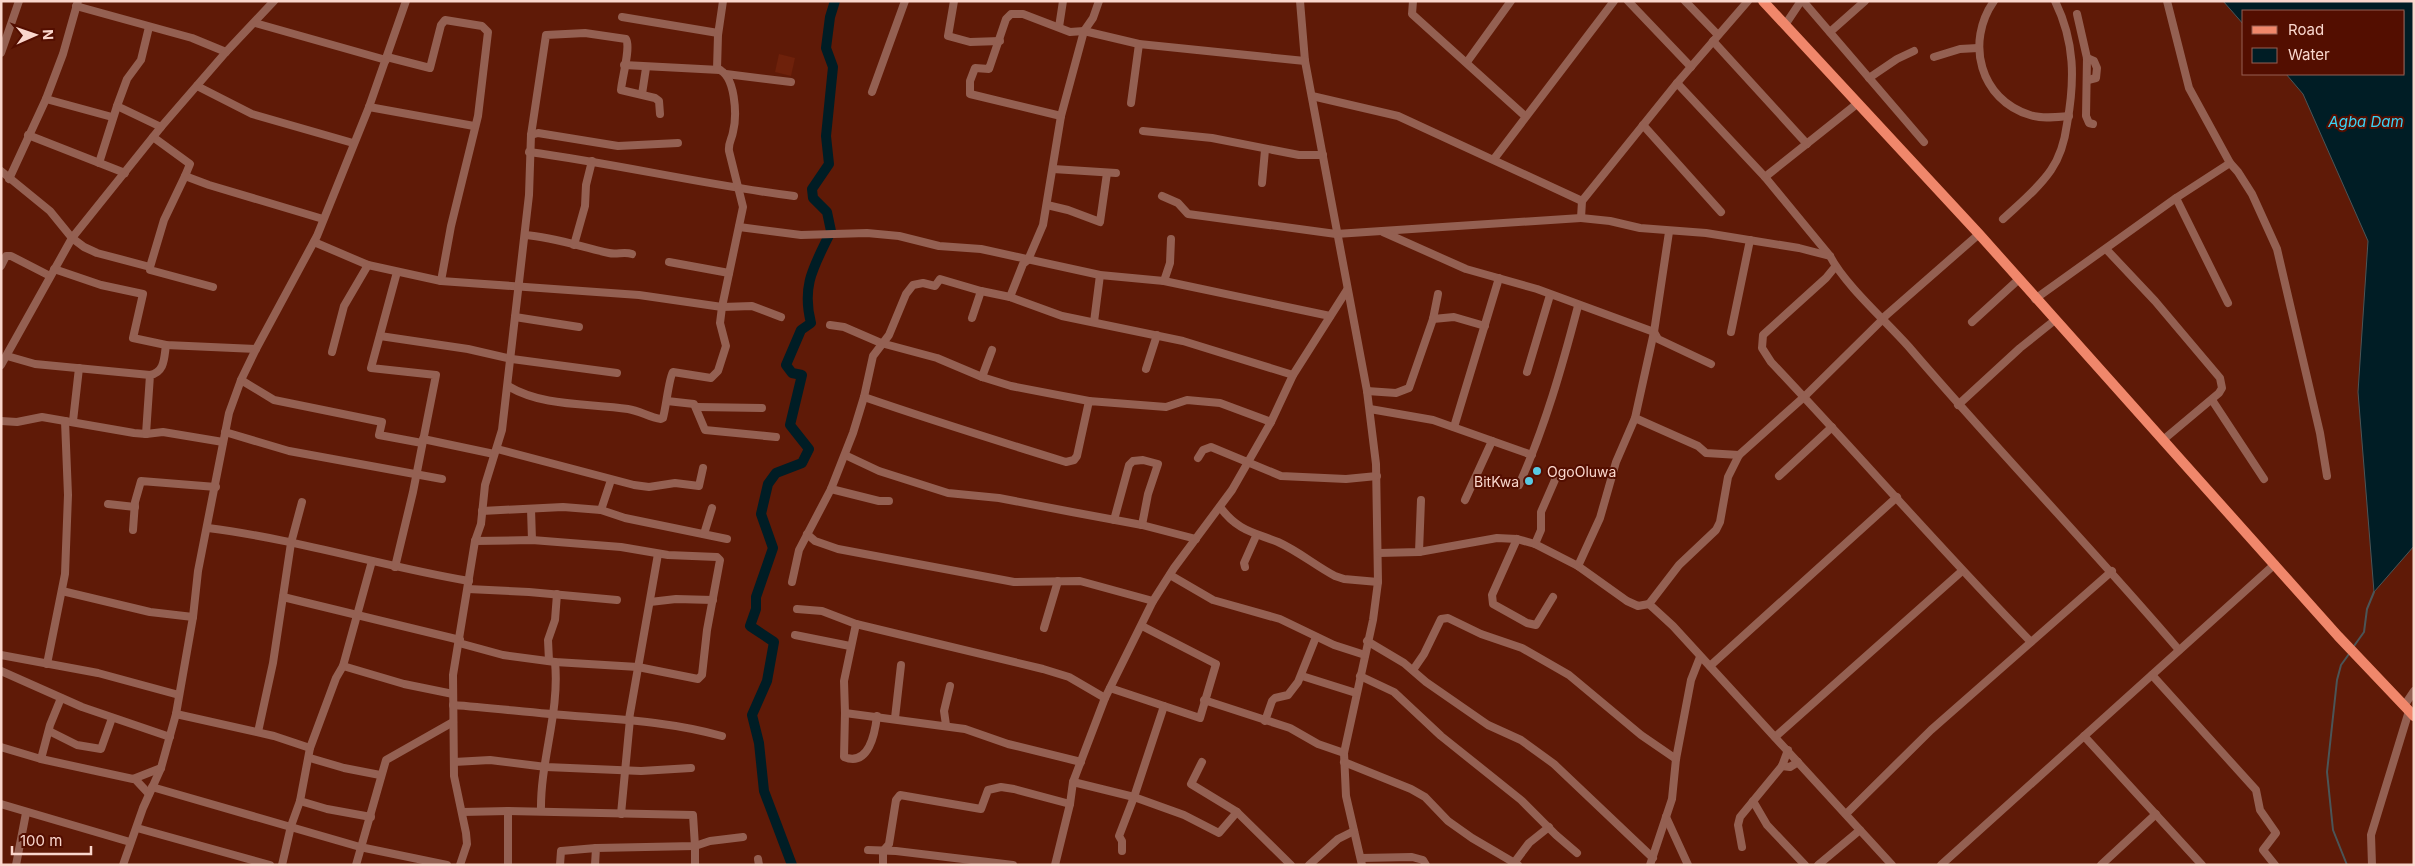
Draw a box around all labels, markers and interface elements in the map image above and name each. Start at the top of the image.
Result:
north arrow [10,10,60,60]
legend [2242,10,2405,75]
text: Road [2288,20,2324,39]
text: N [40,29,57,40]
text: Water [2288,45,2330,64]
water label: Agba Dam [2327,112,2404,131]
place label: OgoOluwa [1547,463,1616,480]
marker: OgoOluwa [1531,465,1543,477]
place label: BitKwa [1474,473,1519,490]
marker: BitKwa [1523,475,1535,487]
scale bar [12,824,91,856]
text: 100 m [20,831,62,850]

